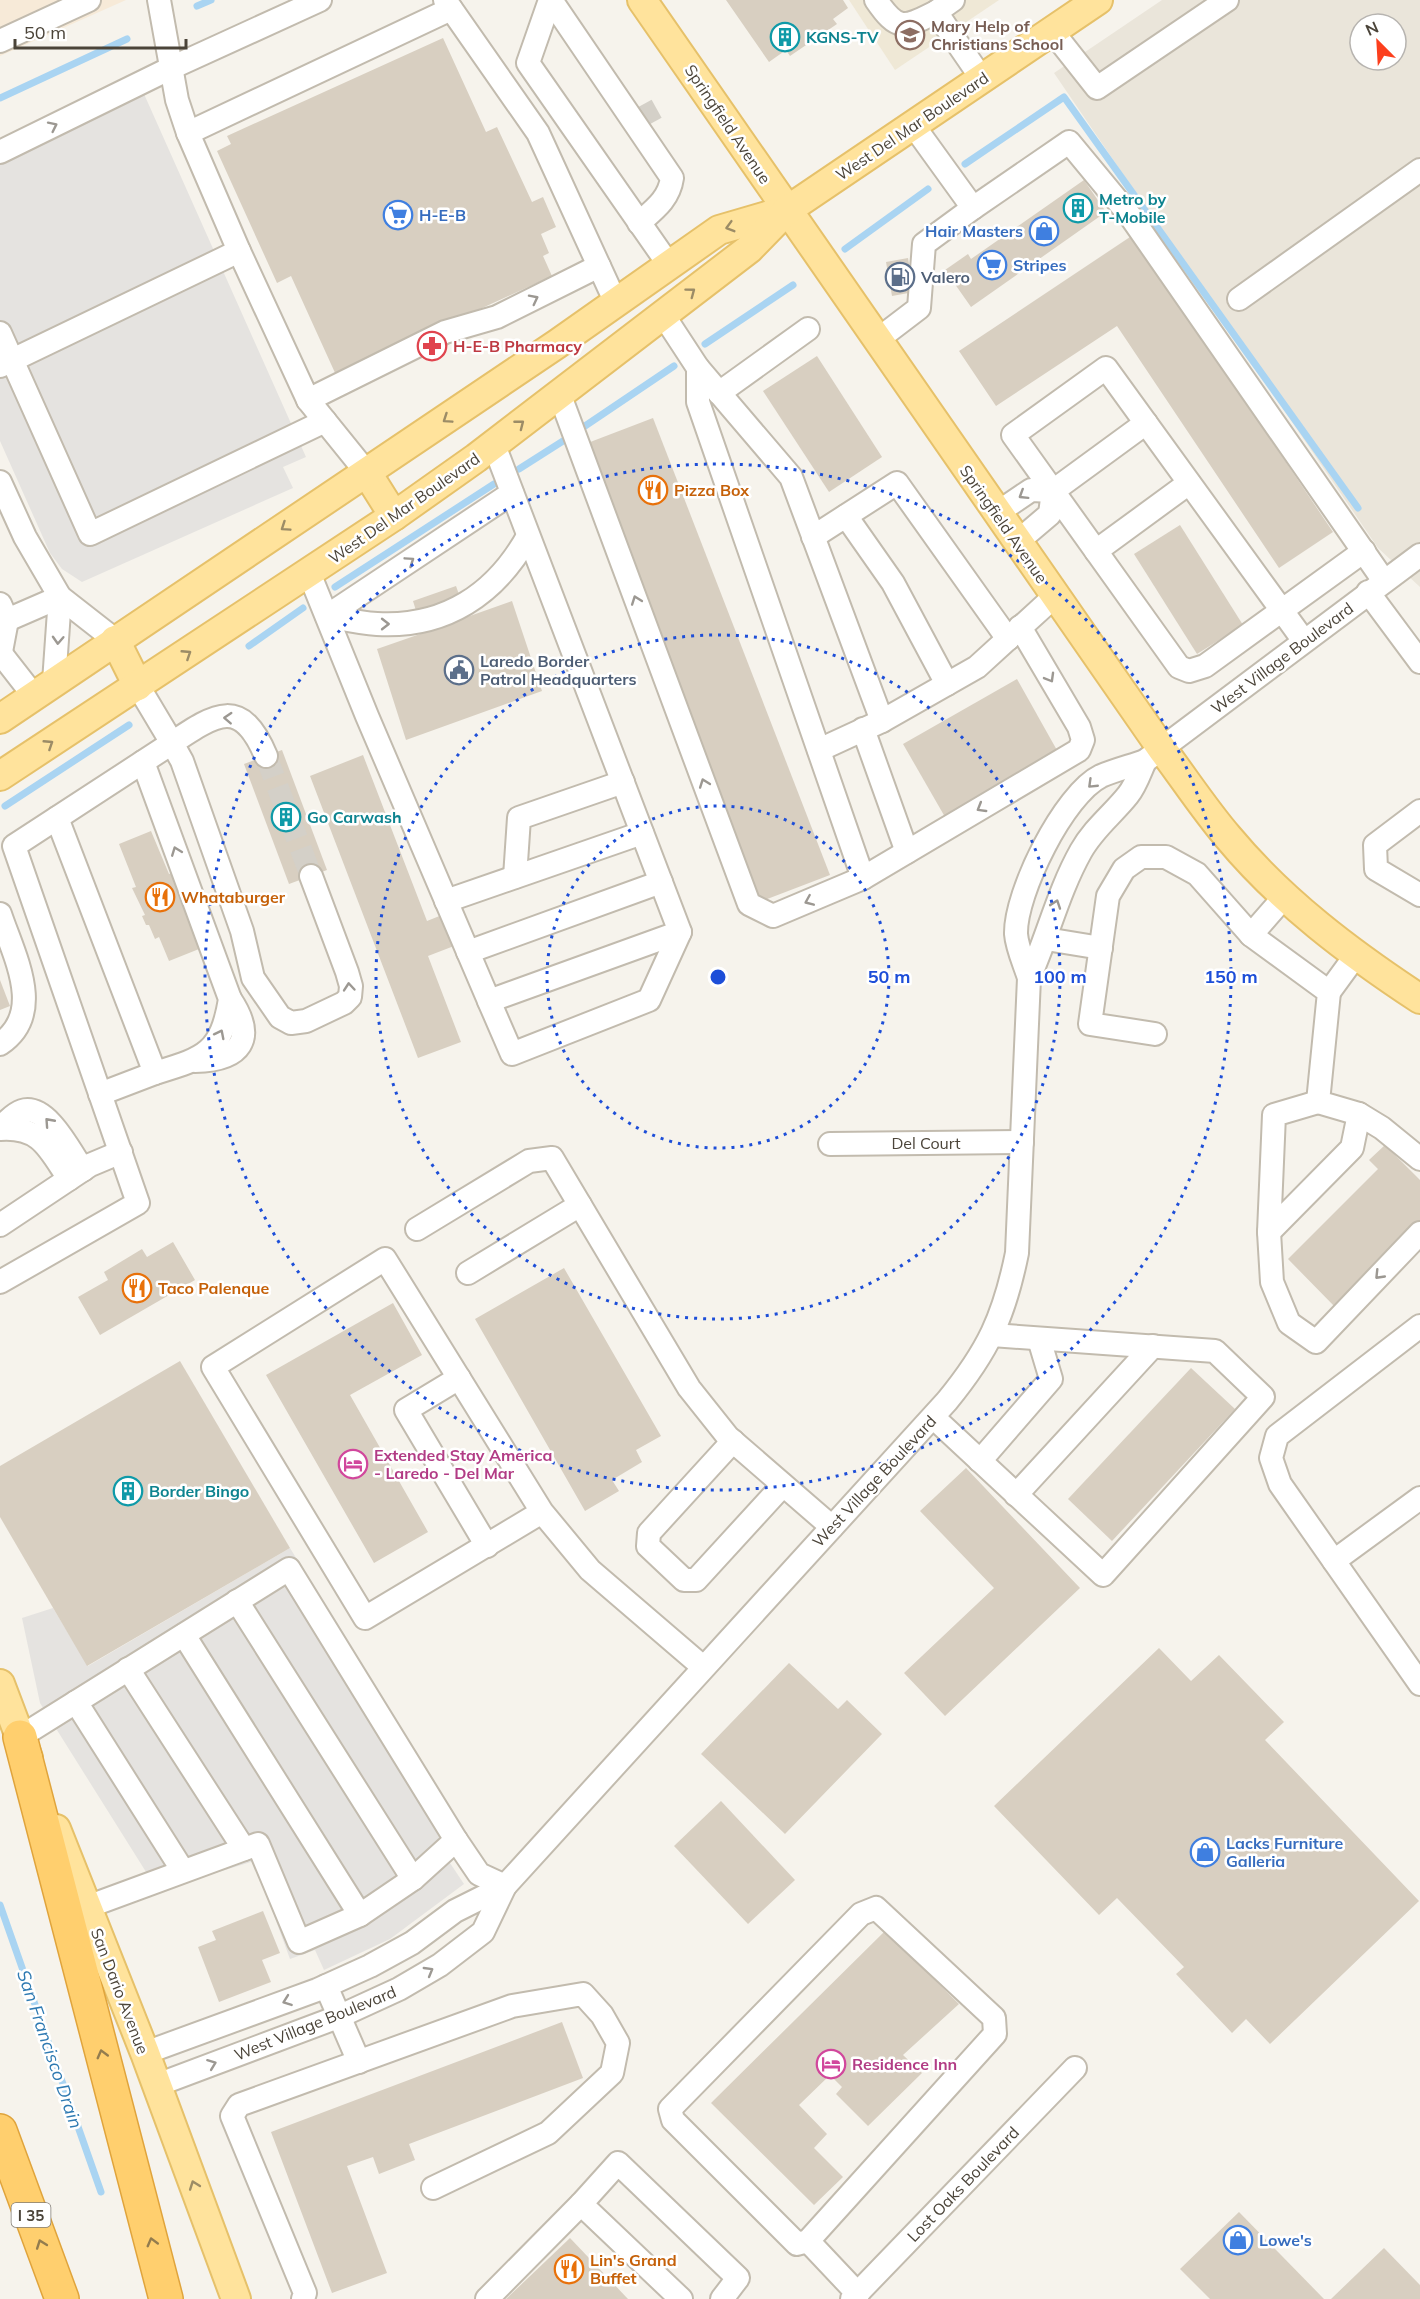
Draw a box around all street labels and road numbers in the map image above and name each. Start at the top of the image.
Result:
street label: Springfield Avenue [681,61,775,187]
street label: West Del Mar Boulevard [832,67,992,185]
street label: West Del Mar Boulevard [325,448,483,568]
street label: Springfield Avenue [956,461,1052,587]
street label: West Village Boulevard [1207,598,1357,718]
street label: Del Court [891,1133,961,1153]
street label: West Village Boulevard [808,1411,940,1551]
street label: San Dario Avenue [87,1925,153,2057]
street label: West Village Boulevard [231,1981,399,2065]
street label: Lost Oaks Boulevard [903,2122,1023,2246]
road number: I 35 [12,2203,51,2227]

